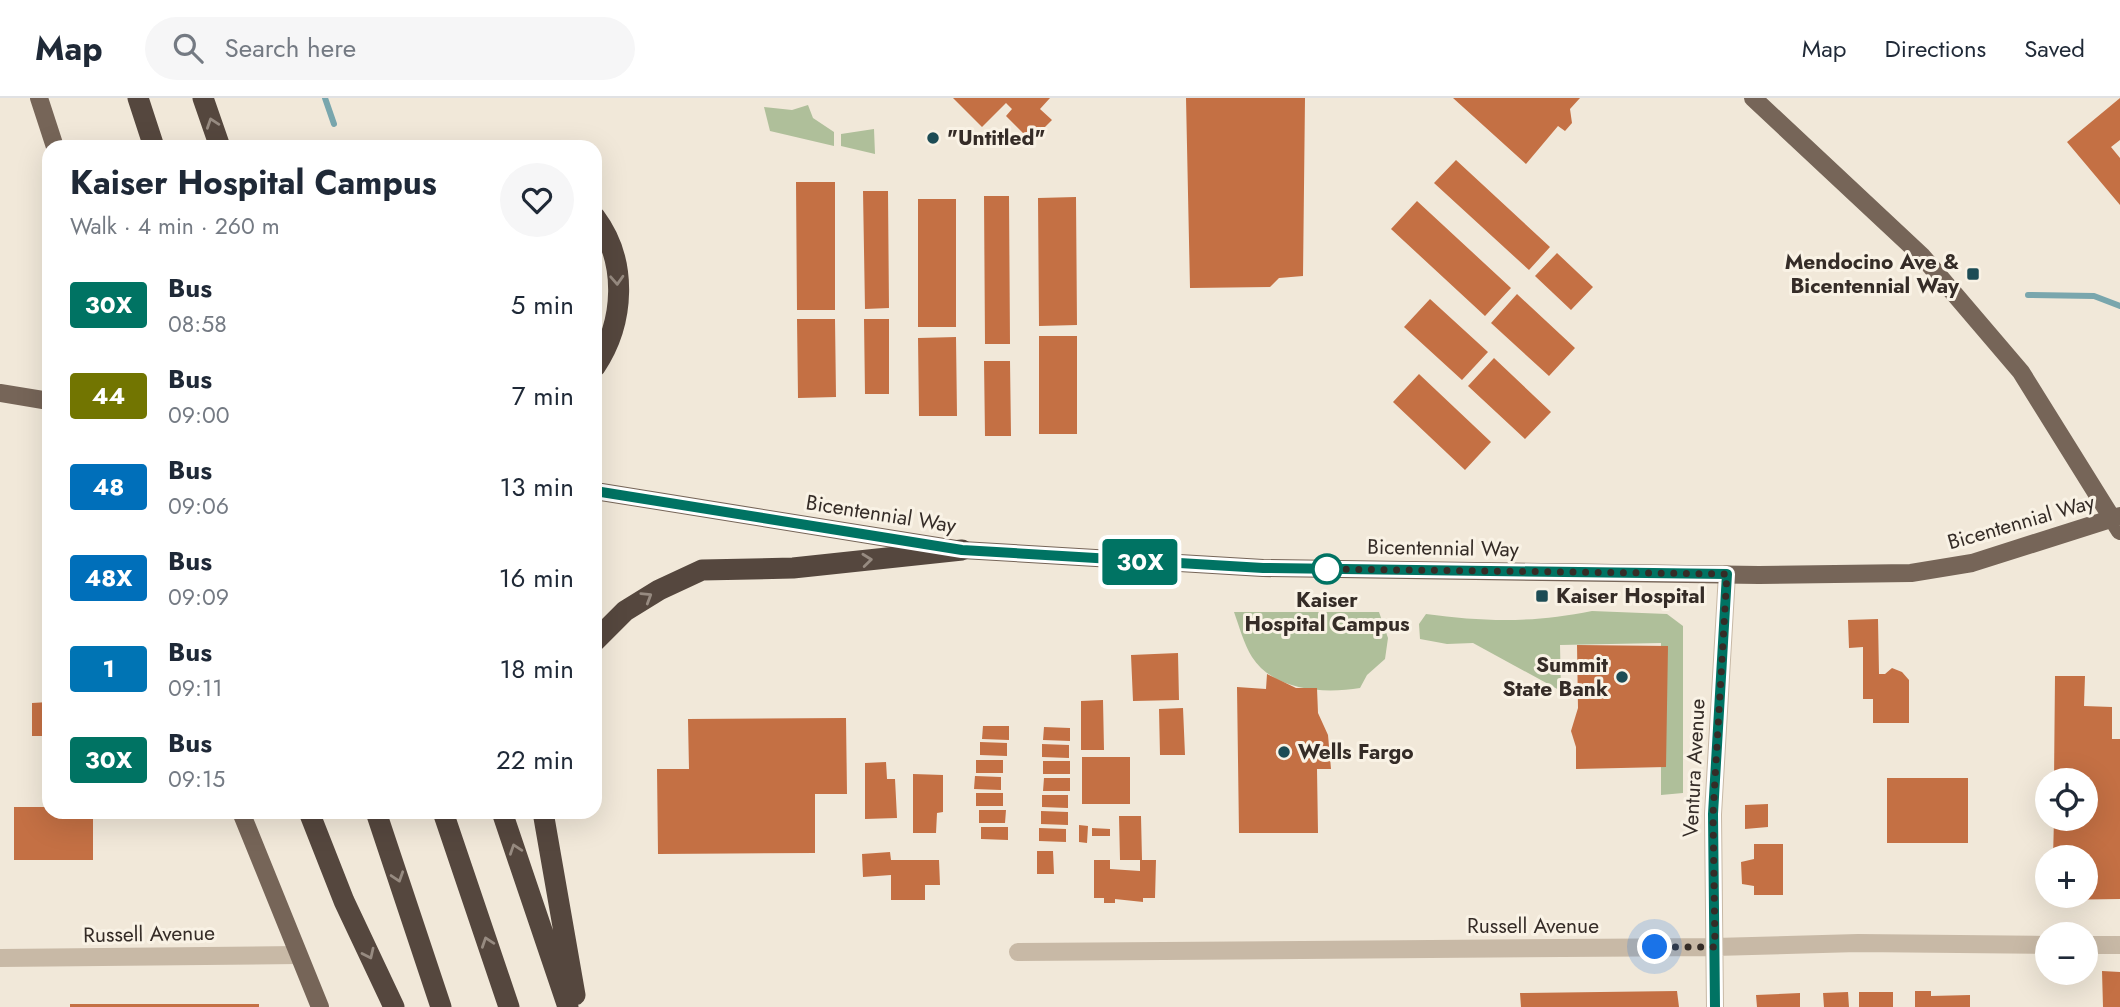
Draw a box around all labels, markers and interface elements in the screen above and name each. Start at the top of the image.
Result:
search box [145,17,635,80]
text: Map [35,25,103,72]
icon: search [169,29,207,67]
text: Search here [225,29,356,67]
text: Map [1802,31,1847,66]
text: Directions [1885,31,1986,66]
text: Saved [2024,31,2085,66]
one-way arrow [205,117,220,129]
place label: "Untitled" [947,123,1045,153]
marker: "Untitled" [925,130,941,146]
text: Kaiser Hospital Campus [70,159,437,206]
button: heart [500,163,574,237]
text: Walk · 4 min · 260 m [70,209,280,243]
place label: Mendocino Ave & Bicentennial Way [1785,247,1960,301]
marker: Mendocino Ave & Bicentennial Way [1965,266,1981,282]
text: Bus [168,269,212,307]
one-way arrow [610,274,625,285]
text: 5 min [511,286,574,324]
text: 30X [85,287,132,322]
text: 08:58 [168,307,227,341]
text: Bus [168,360,212,398]
text: 7 min [512,377,574,415]
text: 44 [92,378,125,413]
text: 09:00 [168,398,230,432]
text: Bus [168,451,212,489]
text: 13 min [500,468,574,506]
text: 48 [93,469,124,504]
street label: Bicentennial Way [1944,486,2099,557]
street label: Bicentennial Way [804,487,959,541]
text: 09:06 [168,489,229,523]
street label: Bicentennial Way [1367,532,1520,564]
line badge: 30X [1100,539,1180,585]
text: Bus [168,542,212,580]
text: 30X [1116,544,1164,579]
one-way arrow [862,553,873,568]
marker: Kaiser Hospital Campus [1312,554,1342,584]
text: 16 min [499,559,574,597]
text: 48X [85,560,132,595]
text: 09:09 [168,580,229,614]
place label: Kaiser Hospital [1556,581,1705,611]
place label: Kaiser Hospital Campus [1244,585,1410,639]
marker: Kaiser Hospital [1534,588,1550,604]
one-way arrow [639,593,652,606]
text: Bus [168,633,212,671]
text: 18 min [500,650,574,688]
place label: Summit State Bank [1502,650,1608,704]
text: 1 [102,651,115,686]
marker: Summit State Bank [1614,669,1630,685]
text: 09:11 [168,671,223,705]
street label: Ventura Avenue [1675,698,1713,838]
text: Bus [168,724,212,762]
place label: Wells Fargo [1298,737,1414,767]
text: 22 min [496,741,574,779]
text: 30X [85,742,132,777]
marker: Wells Fargo [1276,744,1292,760]
text: 09:15 [168,762,225,796]
map controls [2035,768,2098,985]
button: locate [2035,768,2098,831]
one-way arrow [509,844,523,856]
button: + [2035,845,2098,908]
one-way arrow [390,870,404,882]
street label: Russell Avenue [1467,911,1599,941]
street label: Russell Avenue [83,918,215,950]
button: − [2035,922,2098,985]
your location [1637,929,1672,964]
one-way arrow [481,937,495,949]
one-way arrow [361,947,375,959]

